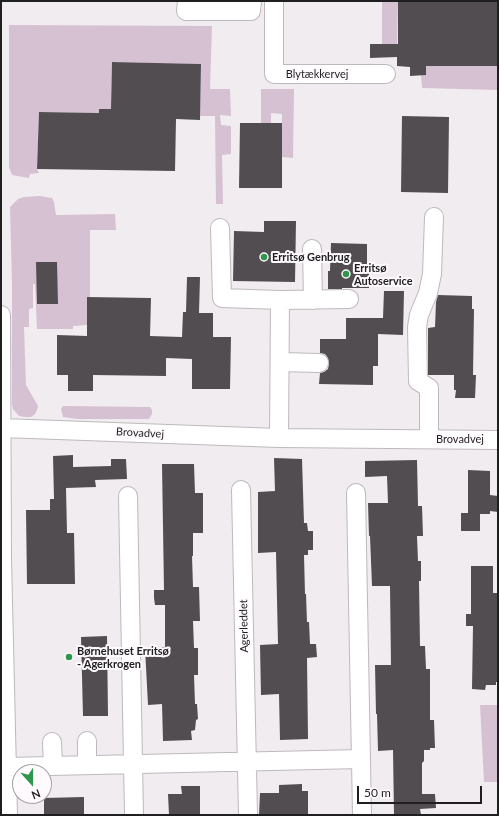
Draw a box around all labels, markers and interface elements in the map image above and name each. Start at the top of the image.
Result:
street label: Blytækkervej [286,67,348,81]
place label: Erritsø Genbrug [272,250,349,264]
marker: Erritsø Genbrug [259,252,269,262]
place label: Erritsø Autoservice [354,261,413,287]
marker: Erritsø Autoservice [341,269,351,279]
street label: Brovadvej [116,425,164,441]
street label: Brovadvej [436,432,484,446]
street label: Agerleddet [237,599,251,653]
place label: Børnehuset Erritsø - Agerkrogen [77,644,169,670]
marker: Børnehuset Erritsø - Agerkrogen [64,652,74,662]
north arrow [12,764,52,804]
scale bar [359,778,484,804]
text: 50 m [364,785,391,800]
text: N [30,787,42,802]

